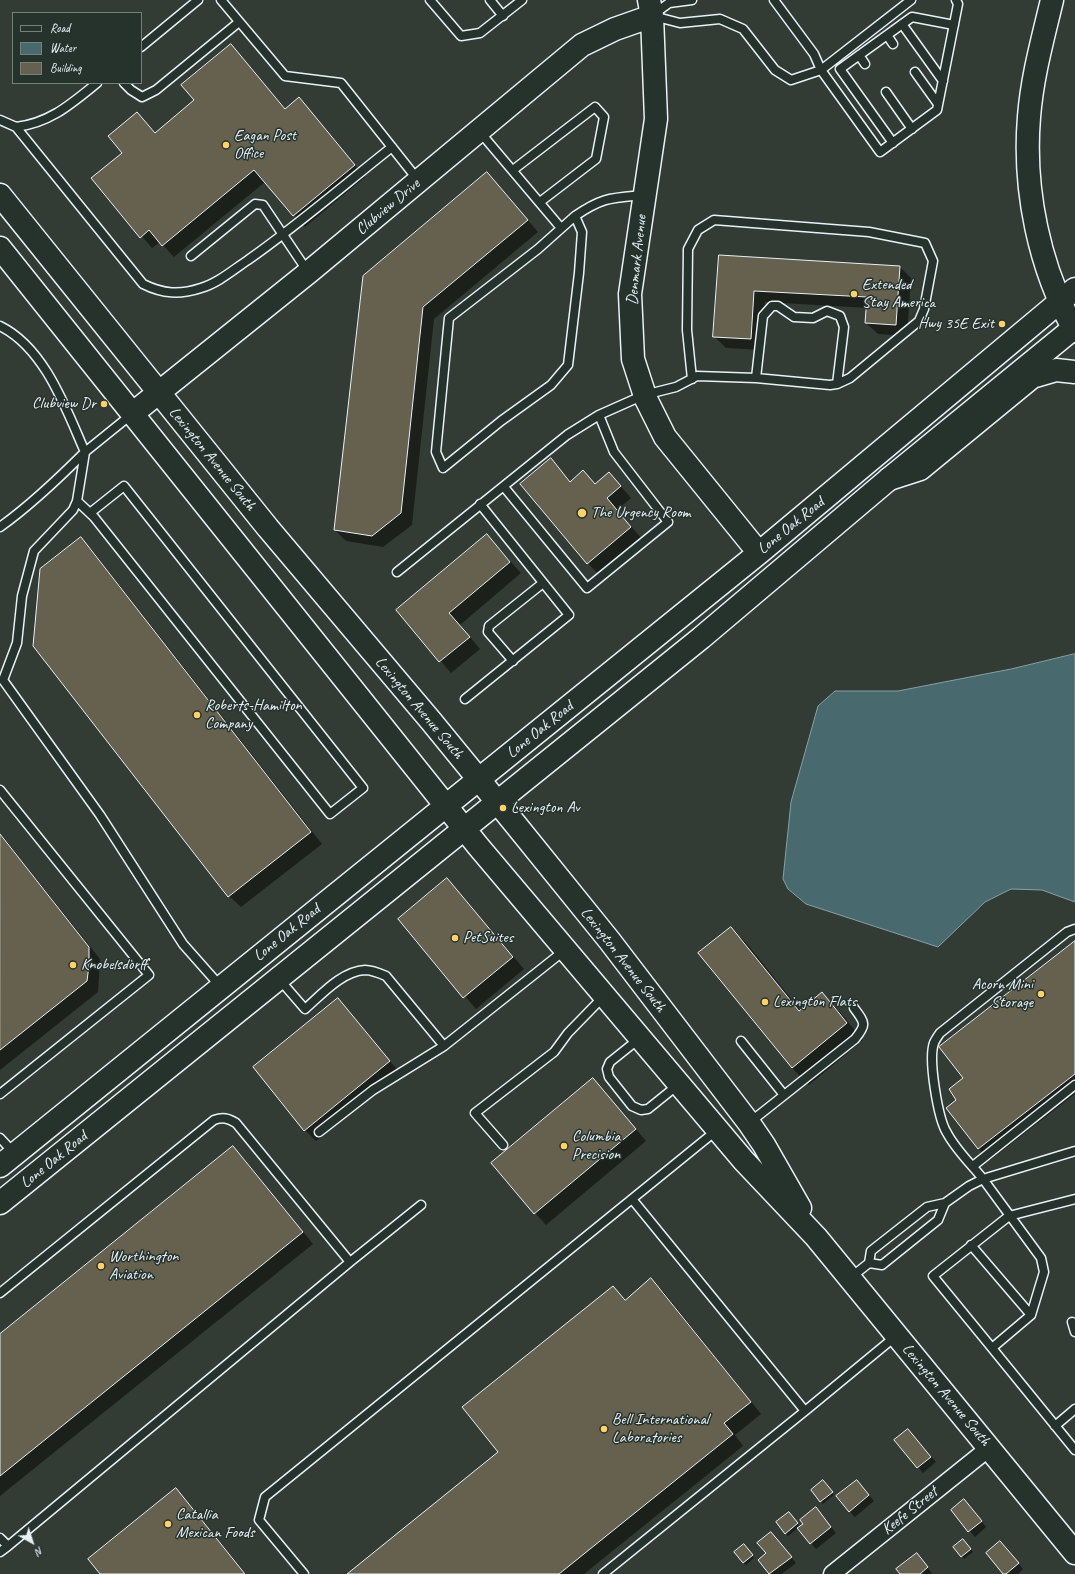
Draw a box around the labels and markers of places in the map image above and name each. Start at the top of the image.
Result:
place label: Eagan Post Office [234,126,296,164]
marker: Eagan Post Office [221,140,231,150]
place label: Extended Stay America [862,275,935,313]
marker: Extended Stay America [849,289,859,299]
place label: Hwy 35E Exit [918,314,994,334]
marker: Hwy 35E Exit [997,319,1007,329]
place label: Clubview Dr [32,394,96,414]
marker: Clubview Dr [99,399,109,409]
place label: The Urgency Room [591,503,691,523]
marker: The Urgency Room [576,507,588,519]
place label: Roberts-Hamilton Company [205,696,302,734]
marker: Roberts-Hamilton Company [192,710,202,720]
place label: Lexington Av [511,798,580,818]
marker: Lexington Av [498,803,508,813]
place label: PetSuites [463,928,513,948]
marker: PetSuites [450,933,460,943]
place label: Knobelsdorff [81,955,147,975]
marker: Knobelsdorff [68,960,78,970]
place label: Acorn Mini Storage [972,975,1033,1013]
marker: Acorn Mini Storage [1036,989,1046,999]
place label: Lexington Flats [773,992,856,1012]
marker: Lexington Flats [760,997,770,1007]
place label: Columbia Precision [572,1127,621,1165]
marker: Columbia Precision [559,1141,569,1151]
place label: Worthington Aviation [109,1247,179,1285]
marker: Worthington Aviation [96,1261,106,1271]
place label: Bell International Laboratories [612,1410,709,1448]
marker: Bell International Laboratories [599,1424,609,1434]
place label: Catallia Mexican Foods [176,1505,254,1543]
marker: Catallia Mexican Foods [163,1519,173,1529]

